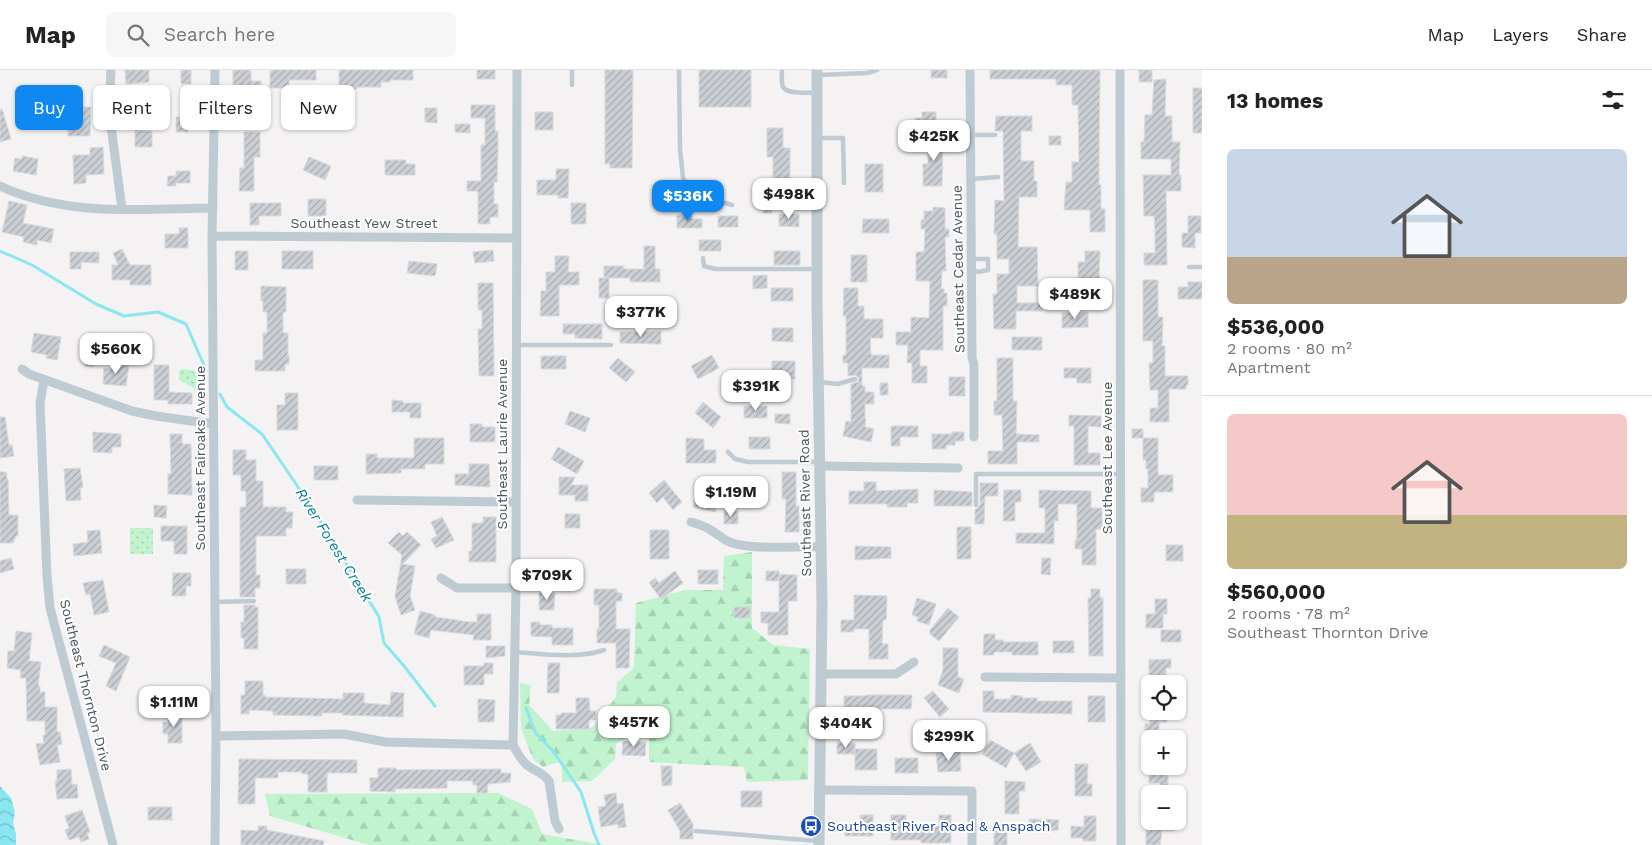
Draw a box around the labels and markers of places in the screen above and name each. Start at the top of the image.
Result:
pin: $425K [899,119,969,162]
pin: $498K [754,178,824,220]
pin: $536K [653,180,723,222]
pin: $489K [1040,278,1110,320]
pin: $377K [606,296,676,338]
pin: $560K [81,332,151,375]
pin: $391K [721,370,791,412]
pin: $1.19M [690,476,772,518]
pin: $709K [512,558,582,601]
pin: $1.11M [133,686,215,728]
pin: $457K [599,706,669,748]
pin: $404K [811,706,881,749]
pin: $299K [914,720,984,762]
bus stop icon: Southeast River Road & Anspach [799,814,823,838]
place label: Southeast River Road & Anspach [827,818,1050,834]

